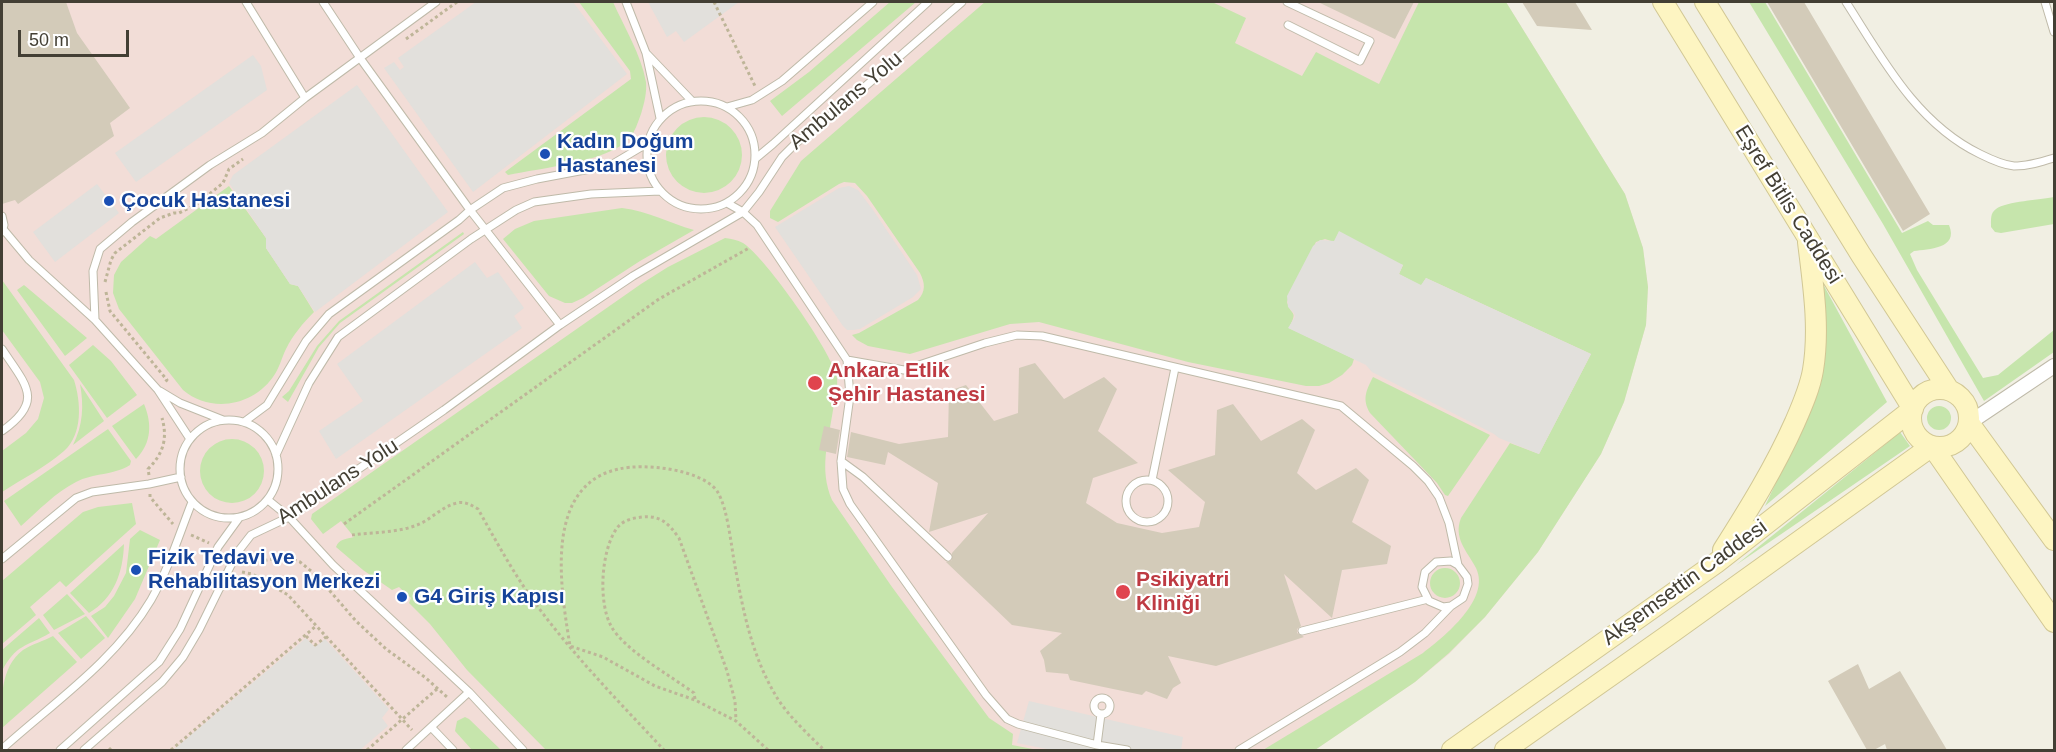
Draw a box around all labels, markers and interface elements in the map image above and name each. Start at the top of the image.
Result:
scale bar [21,18,132,56]
text: 50 m [29,30,69,50]
street label: Ambulans Yolu [785,47,907,155]
street label: Eşref Bitlis Caddesi [1729,121,1847,289]
place label: Kadın Doğum Hastanesi [557,129,693,179]
marker: Kadın Doğum Hastanesi [538,147,552,161]
place label: Çocuk Hastanesi [121,188,290,214]
marker: Çocuk Hastanesi [102,194,116,208]
place label: Ankara Etlik Şehir Hastanesi [828,358,986,408]
marker: Ankara Etlik Şehir Hastanesi [806,374,824,392]
street label: Ambulans Yolu [273,433,403,531]
street label: Akşemsettin Caddesi [1598,515,1772,651]
place label: Fizik Tedavi ve Rehabilitasyon Merkezi [148,545,380,595]
marker: Fizik Tedavi ve Rehabilitasyon Merkezi [129,563,143,577]
place label: Psikiyatri Kliniği [1136,567,1229,617]
marker: Psikiyatri Kliniği [1114,583,1132,601]
place label: G4 Giriş Kapısı [414,584,565,610]
marker: G4 Giriş Kapısı [395,590,409,604]

